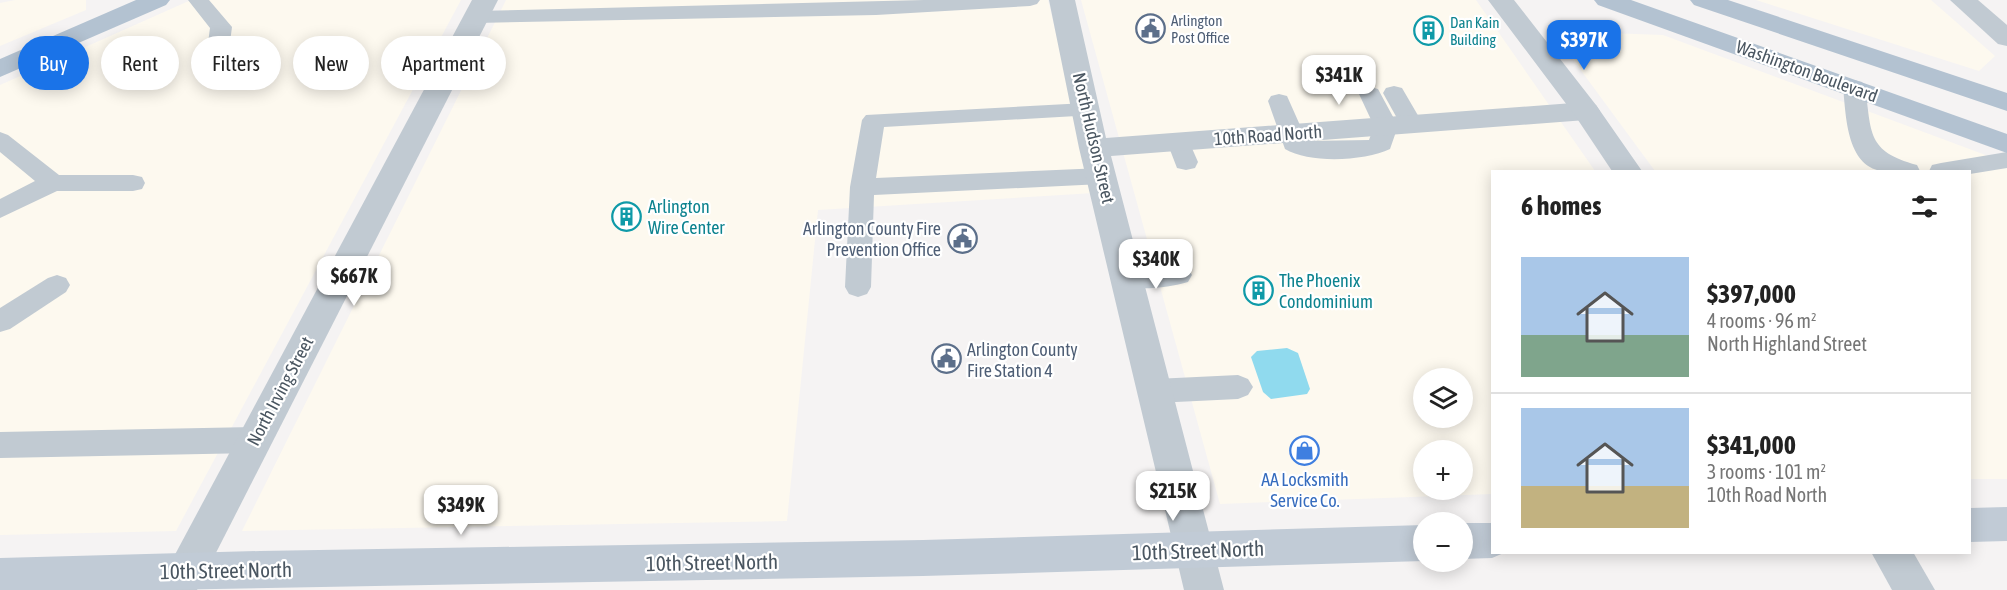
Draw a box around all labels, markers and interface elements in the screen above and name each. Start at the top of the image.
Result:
place label: Arlington Post Office [1171,12,1230,46]
public building icon: Arlington Post Office [1134,13,1166,45]
place label: Dan Kain Building [1450,14,1499,48]
building icon: Dan Kain Building [1413,15,1445,47]
pin: $397K [1542,20,1626,71]
text: $397K [1561,28,1607,51]
chip: Buy [18,36,89,90]
chip: Rent [101,36,179,90]
chip: Filters [191,36,281,90]
chip: New [293,36,369,90]
chip: Apartment [381,36,506,90]
street label: Washington Boulevard [1733,36,1881,106]
pin: $341K [1297,55,1381,106]
text: $341K [1316,63,1362,86]
street label: North Hudson Street [1069,70,1119,206]
street label: 10th Road North [1213,121,1323,149]
icon: filters [1908,190,1941,223]
text: 6 homes [1521,191,1601,221]
place label: Arlington Wire Center [648,196,725,238]
building icon: Arlington Wire Center [611,200,643,232]
place label: Arlington County Fire Prevention Office [803,218,941,260]
public building icon: Arlington County Fire Prevention Office [946,222,978,254]
pin: $340K [1114,239,1198,290]
text: $340K [1133,247,1179,270]
pin: $667K [312,256,396,307]
text: $667K [331,264,377,287]
place label: The Phoenix Condominium [1279,270,1373,312]
building icon: The Phoenix Condominium [1242,274,1274,306]
text: $397,000 [1707,279,1796,309]
icon: home [1569,281,1641,353]
text: 4 rooms · 96 m² [1707,309,1817,332]
text: North Highland Street [1707,332,1867,355]
street label: North Irving Street [242,333,318,449]
place label: Arlington County Fire Station 4 [967,339,1078,381]
public building icon: Arlington County Fire Station 4 [930,343,962,375]
map controls [1413,368,1473,572]
button: layers [1413,368,1473,428]
text: $341,000 [1707,430,1796,460]
icon: home [1569,432,1641,504]
shop icon: AA Locksmith Service Co. [1289,434,1321,466]
button: + [1413,440,1473,500]
text: 3 rooms · 101 m² [1707,460,1826,483]
place label: AA Locksmith Service Co. [1261,469,1349,511]
pin: $215K [1131,471,1215,522]
text: $215K [1150,479,1196,502]
text: 10th Road North [1707,483,1827,506]
pin: $349K [419,485,503,536]
text: $349K [438,493,484,516]
button: − [1413,512,1473,572]
street label: 10th Street North [1131,536,1265,564]
street label: 10th Street North [646,549,778,575]
street label: 10th Street North [160,557,292,583]

